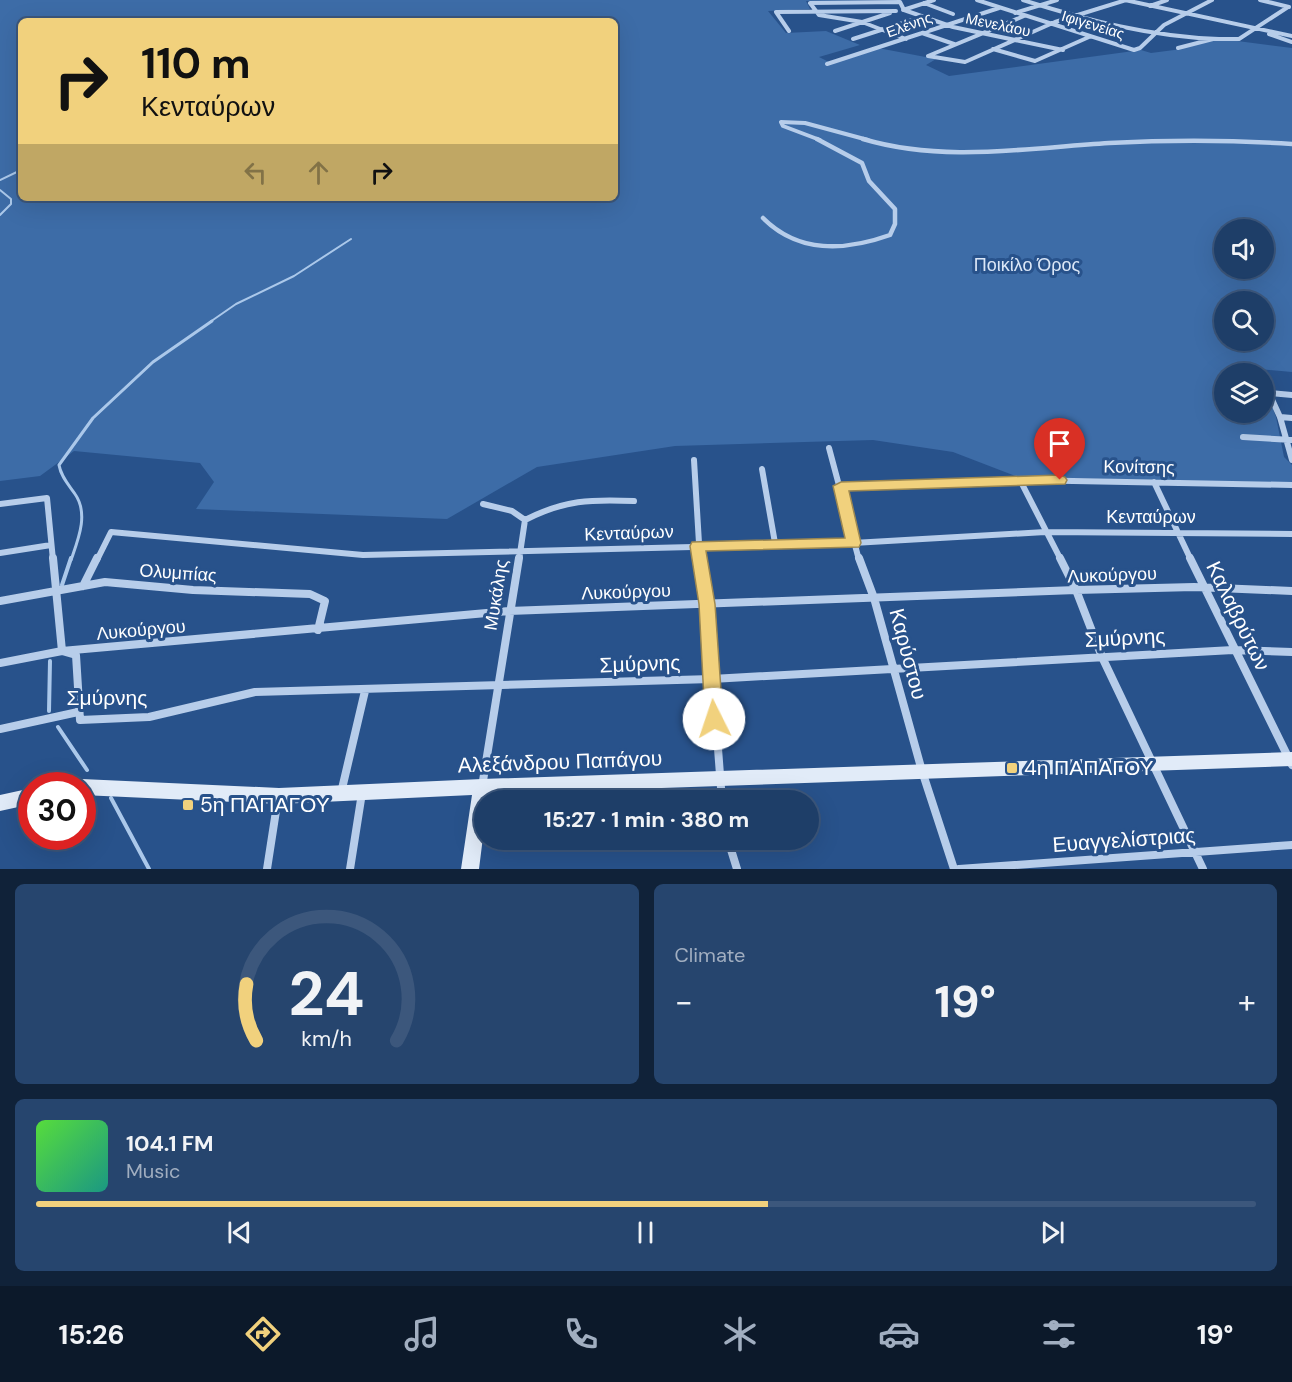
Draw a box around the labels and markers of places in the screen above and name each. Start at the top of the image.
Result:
pin [1034,418,1085,480]
place label: 4η ΠΑΠΑΓΟΥ [1024,754,1154,782]
marker: 4η ΠΑΠΑΓΟΥ [1005,761,1019,775]
place label: 5η ΠΑΠΑΓΟΥ [200,791,330,819]
marker: 5η ΠΑΠΑΓΟΥ [181,798,195,812]

